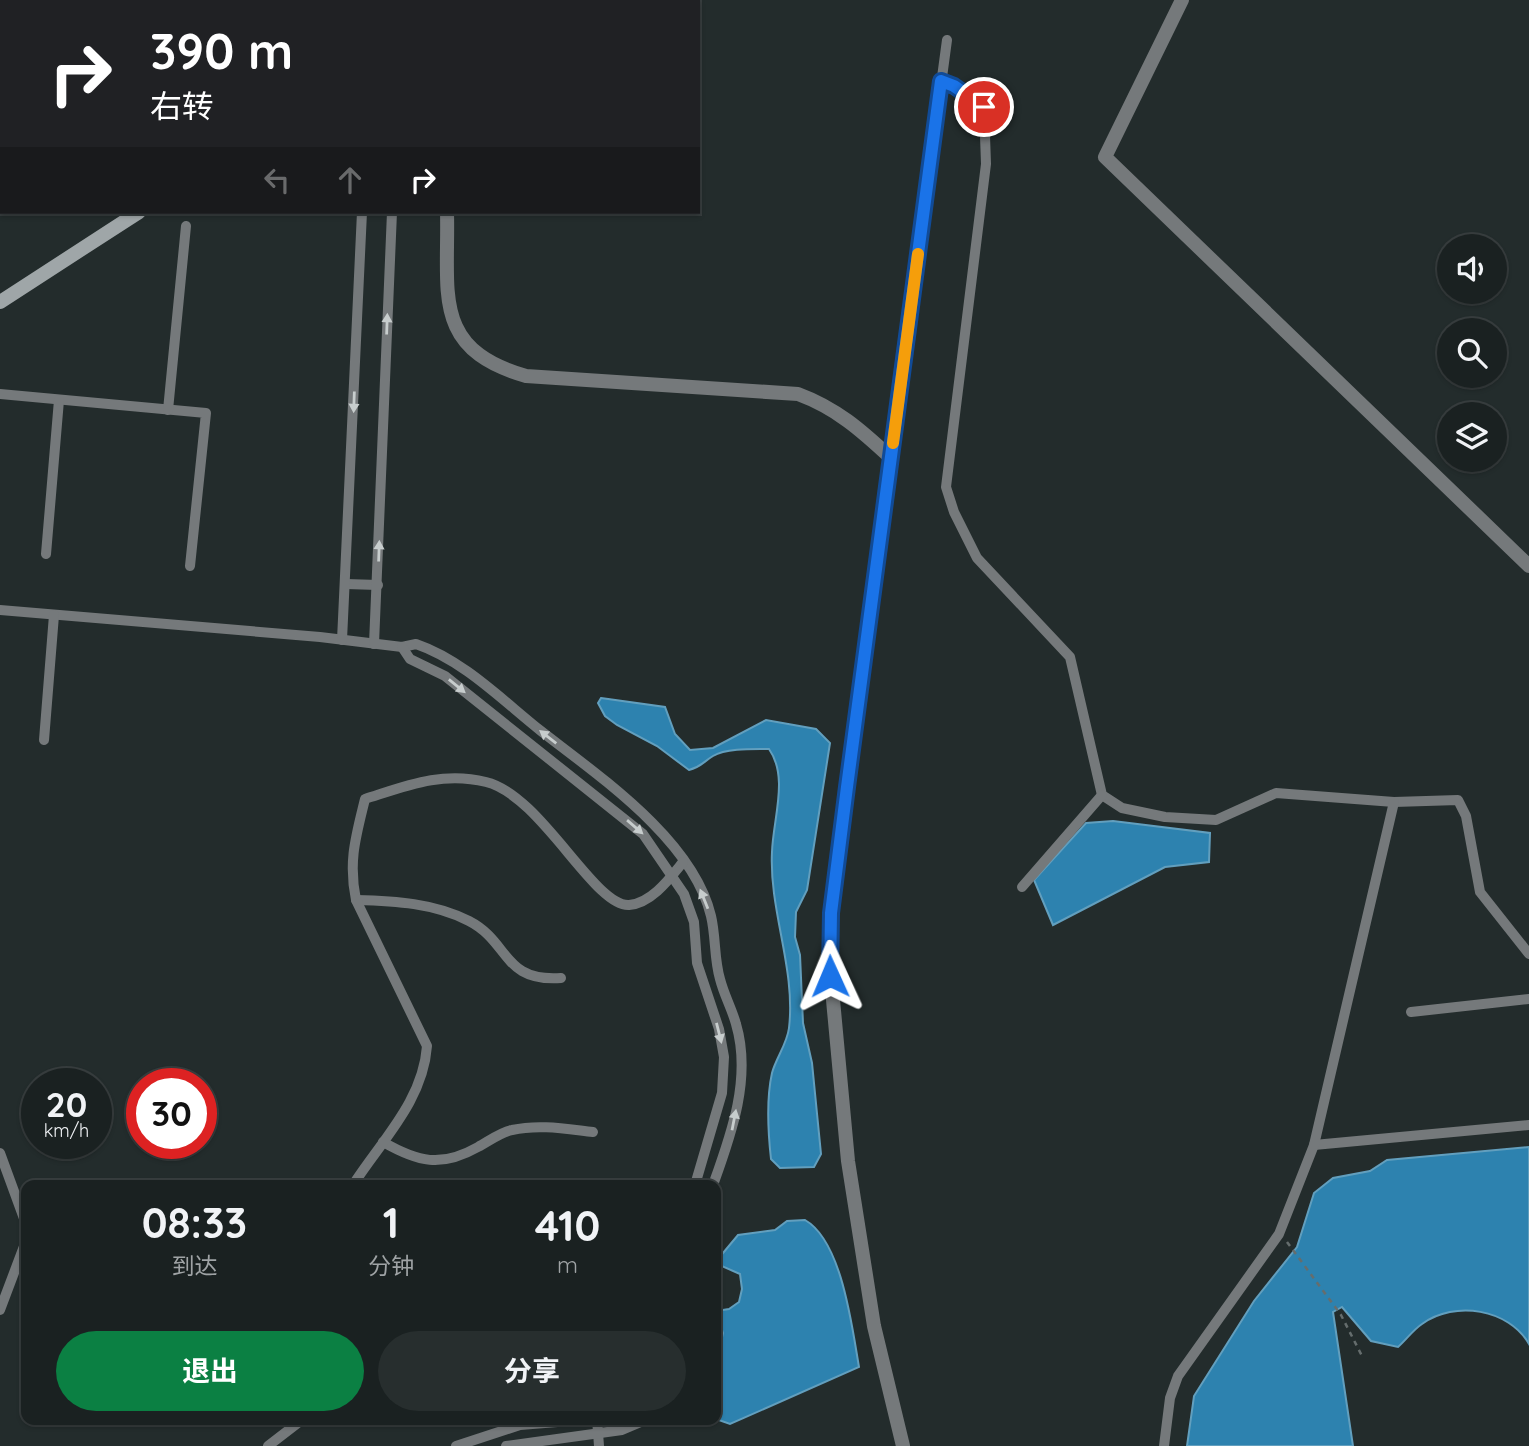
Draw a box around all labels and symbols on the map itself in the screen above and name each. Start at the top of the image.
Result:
pin [954,77,1014,137]
one-way arrow [382,312,393,334]
one-way arrow [348,392,359,414]
one-way arrow [373,540,384,562]
one-way arrow [447,678,465,693]
one-way arrow [540,729,558,744]
one-way arrow [626,819,644,835]
one-way arrow [699,888,710,909]
position arrow [793,939,867,1013]
one-way arrow [714,1022,725,1044]
speed limit sign: 30 [126,1068,217,1159]
one-way arrow [728,1109,739,1131]

